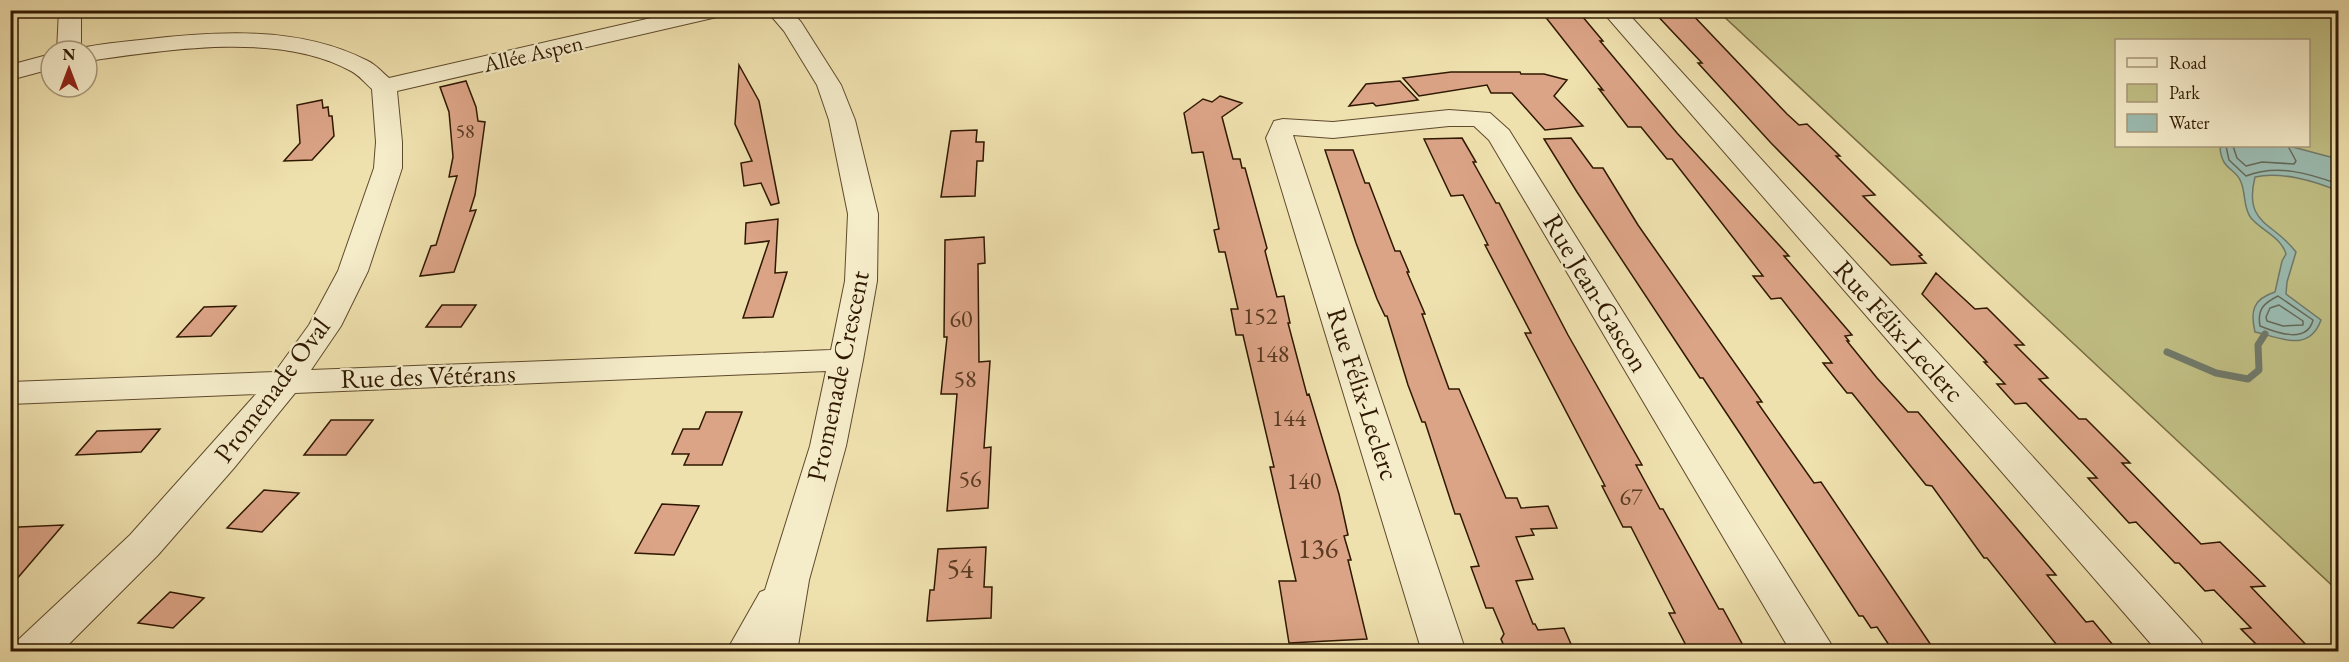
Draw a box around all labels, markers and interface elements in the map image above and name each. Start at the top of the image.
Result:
street label: Allée Aspen [480,28,586,79]
north arrow [39,39,99,99]
legend [2115,39,2310,147]
text: N [63,44,76,65]
text: Road [2169,51,2208,74]
text: Park [2169,81,2200,104]
text: Water [2169,111,2210,134]
house number: 58 [455,118,475,144]
street label: Rue Jean-Gascon [1535,207,1657,378]
street label: Rue Félix-Leclerc [1826,252,1972,409]
street label: Promenade Crescent [798,267,877,484]
house number: 152 [1243,300,1278,331]
house number: 60 [949,303,973,334]
street label: Rue Félix-Leclerc [1319,303,1408,484]
street label: Promenade Oval [206,310,338,469]
house number: 148 [1255,338,1289,369]
street label: Rue des Vétérans [340,355,516,396]
house number: 58 [953,363,977,394]
house number: 144 [1272,402,1307,433]
house number: 56 [958,463,982,494]
house number: 140 [1287,465,1321,496]
house number: 67 [1619,481,1643,512]
house number: 136 [1298,530,1338,566]
house number: 54 [947,550,974,586]

